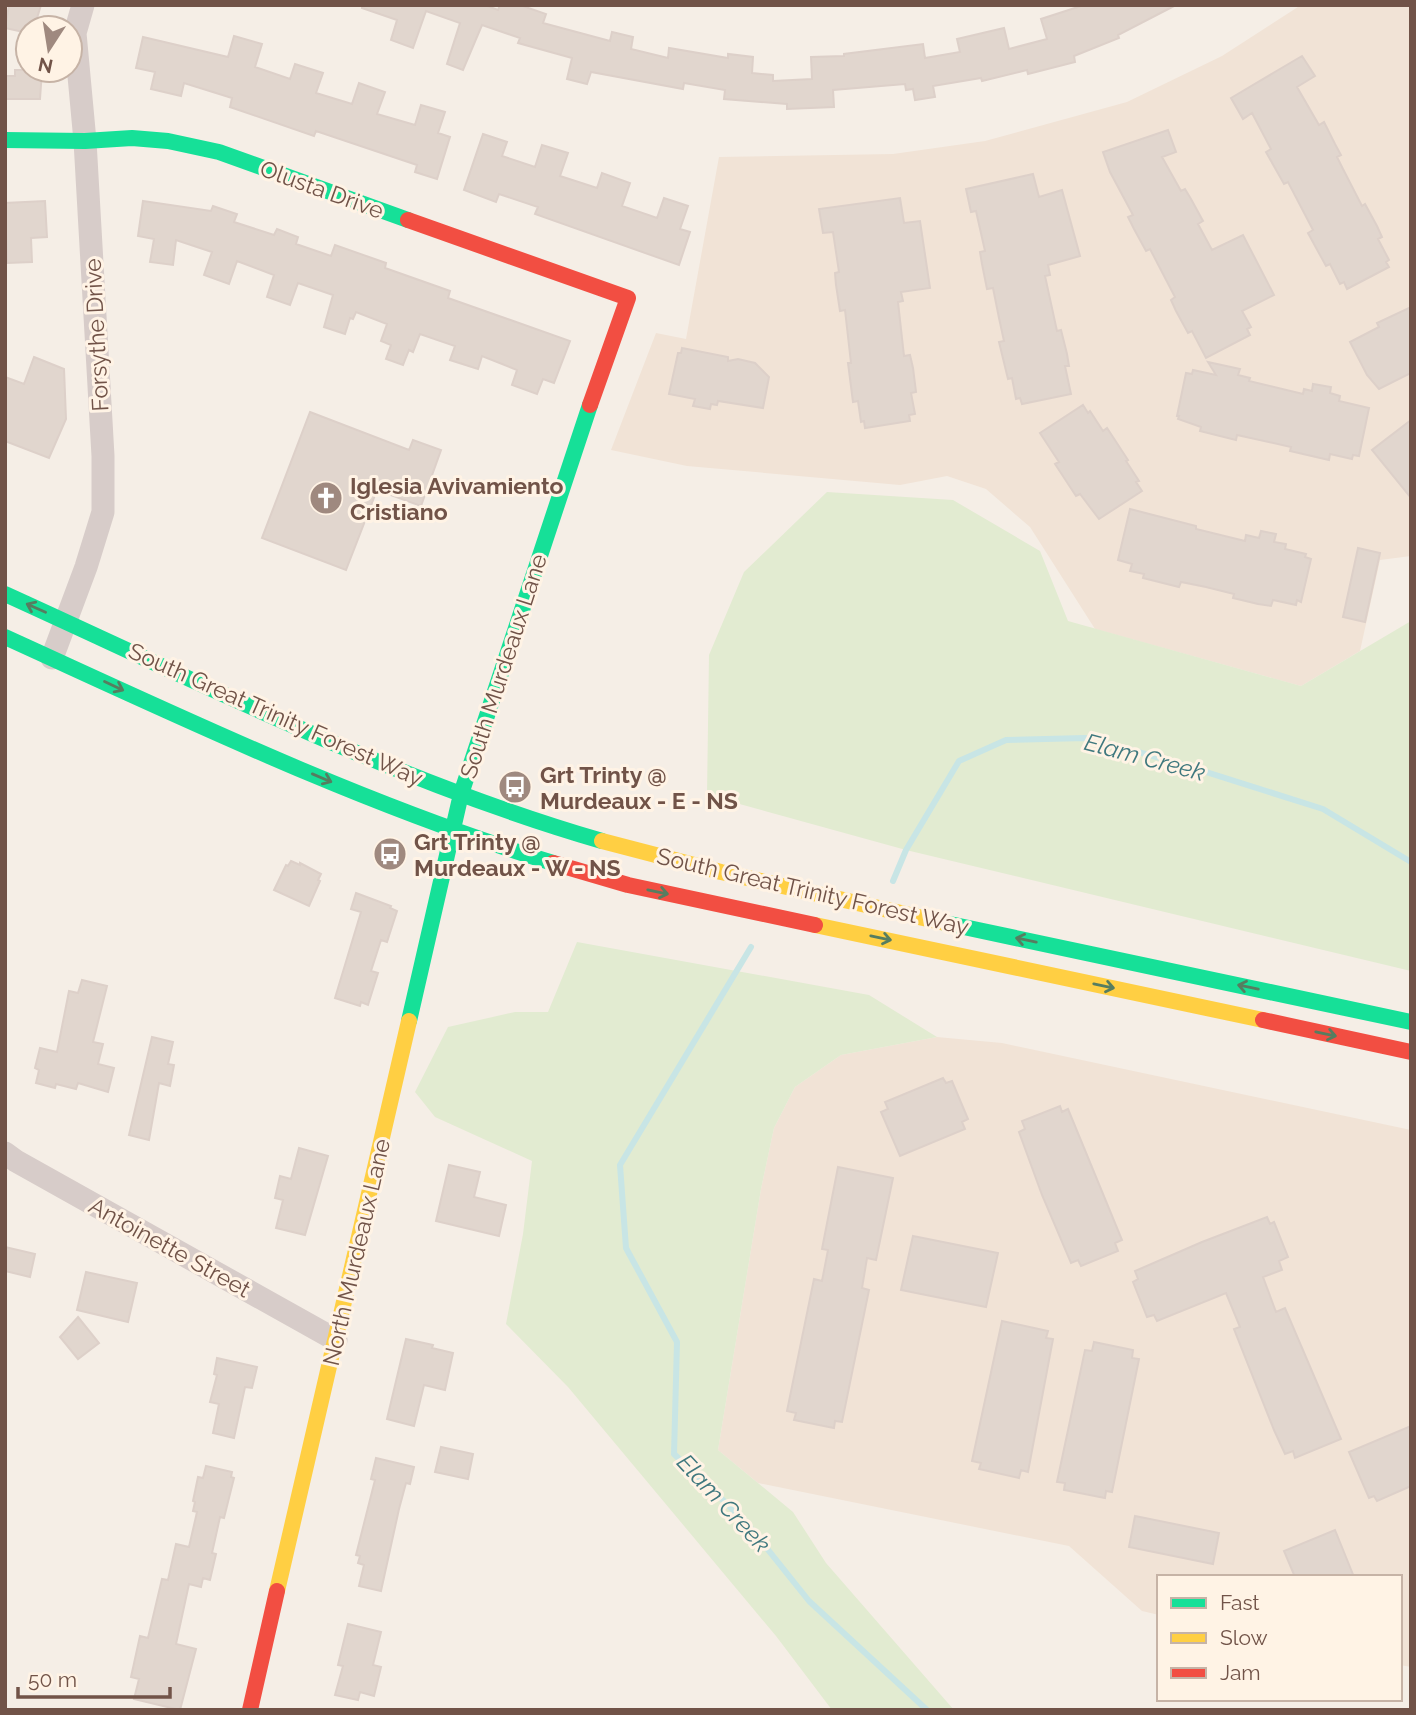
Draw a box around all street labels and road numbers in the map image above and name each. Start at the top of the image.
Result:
street label: Olusta Drive [257,154,387,224]
street label: Forsythe Drive [79,258,113,412]
street label: South Murdeaux Lane [454,550,552,782]
street label: South Great Trinity Forest Way [125,637,427,791]
street label: South Great Trinity Forest Way [654,842,972,940]
street label: North Murdeaux Lane [317,1136,395,1368]
street label: Antoinette Street [85,1192,256,1303]

